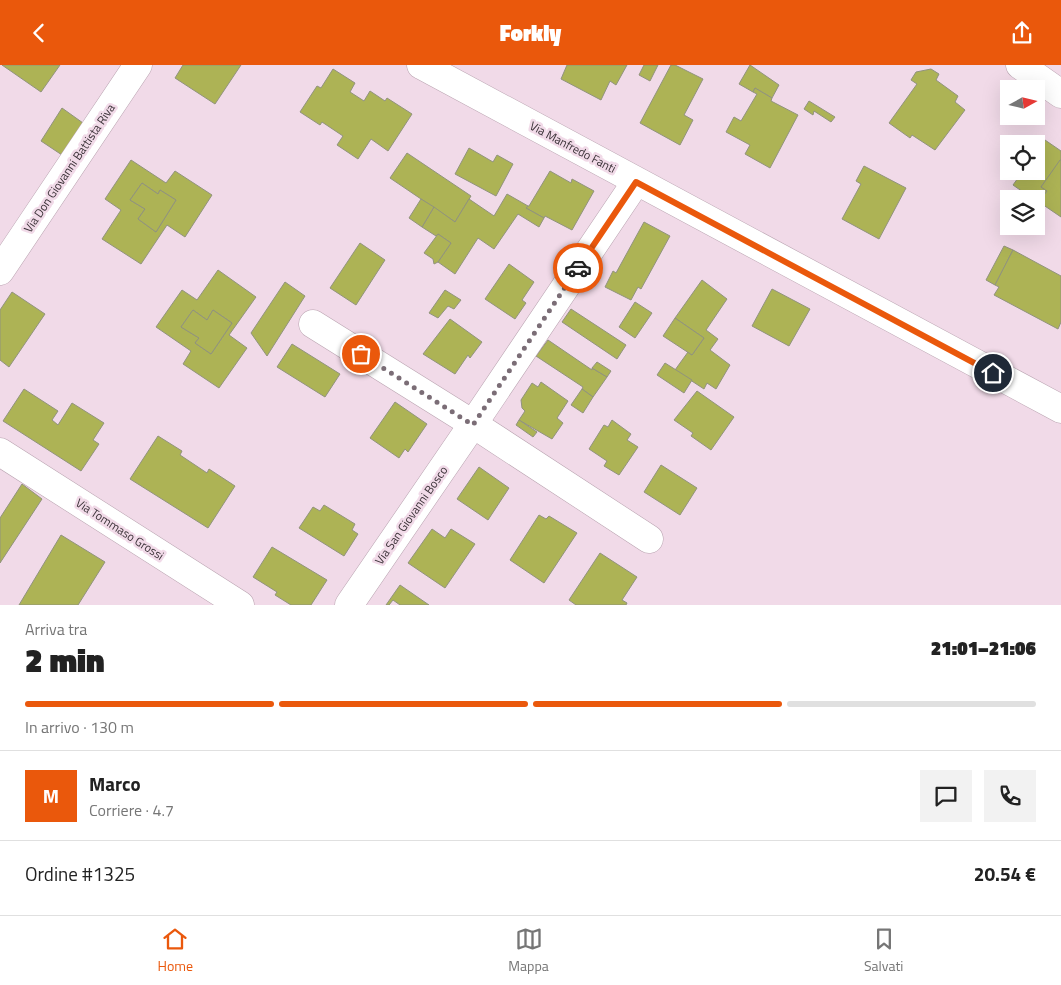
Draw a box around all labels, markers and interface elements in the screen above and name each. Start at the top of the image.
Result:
text: Forkly [500,16,561,50]
icon: back [25,19,53,47]
icon: share [1008,19,1036,47]
north arrow [1000,80,1045,125]
map controls [1000,80,1045,235]
street label: Via Don Giovanni Battista Riva [19,100,119,236]
street label: Via Manfredo Fanti [526,116,620,178]
button: locate [1000,135,1045,180]
button: layers [1000,190,1045,235]
courier [553,243,603,293]
icon: car [564,254,592,282]
pin [340,333,382,375]
icon: bag [347,340,375,368]
pin [972,352,1014,394]
icon: home [979,359,1007,387]
street label: Via San Giovanni Bosco [370,462,452,568]
street label: Via Tommaso Grossi [72,493,168,565]
text: Arriva tra [25,617,87,641]
text: 21:01–21:06 [931,633,1036,662]
text: 2 min [25,636,105,684]
text: In arrivo · 130 m [25,715,134,739]
text: Marco [89,769,141,798]
button: chat [920,770,972,822]
button: phone [984,770,1036,822]
text: M [43,781,59,810]
text: Corriere · 4.7 [89,798,174,822]
text: Ordine #1325 [25,859,135,888]
text: 20.54 € [974,859,1036,888]
tab: Home [158,925,193,976]
tab: Mappa [508,925,549,976]
tab: Salvati [864,925,903,976]

